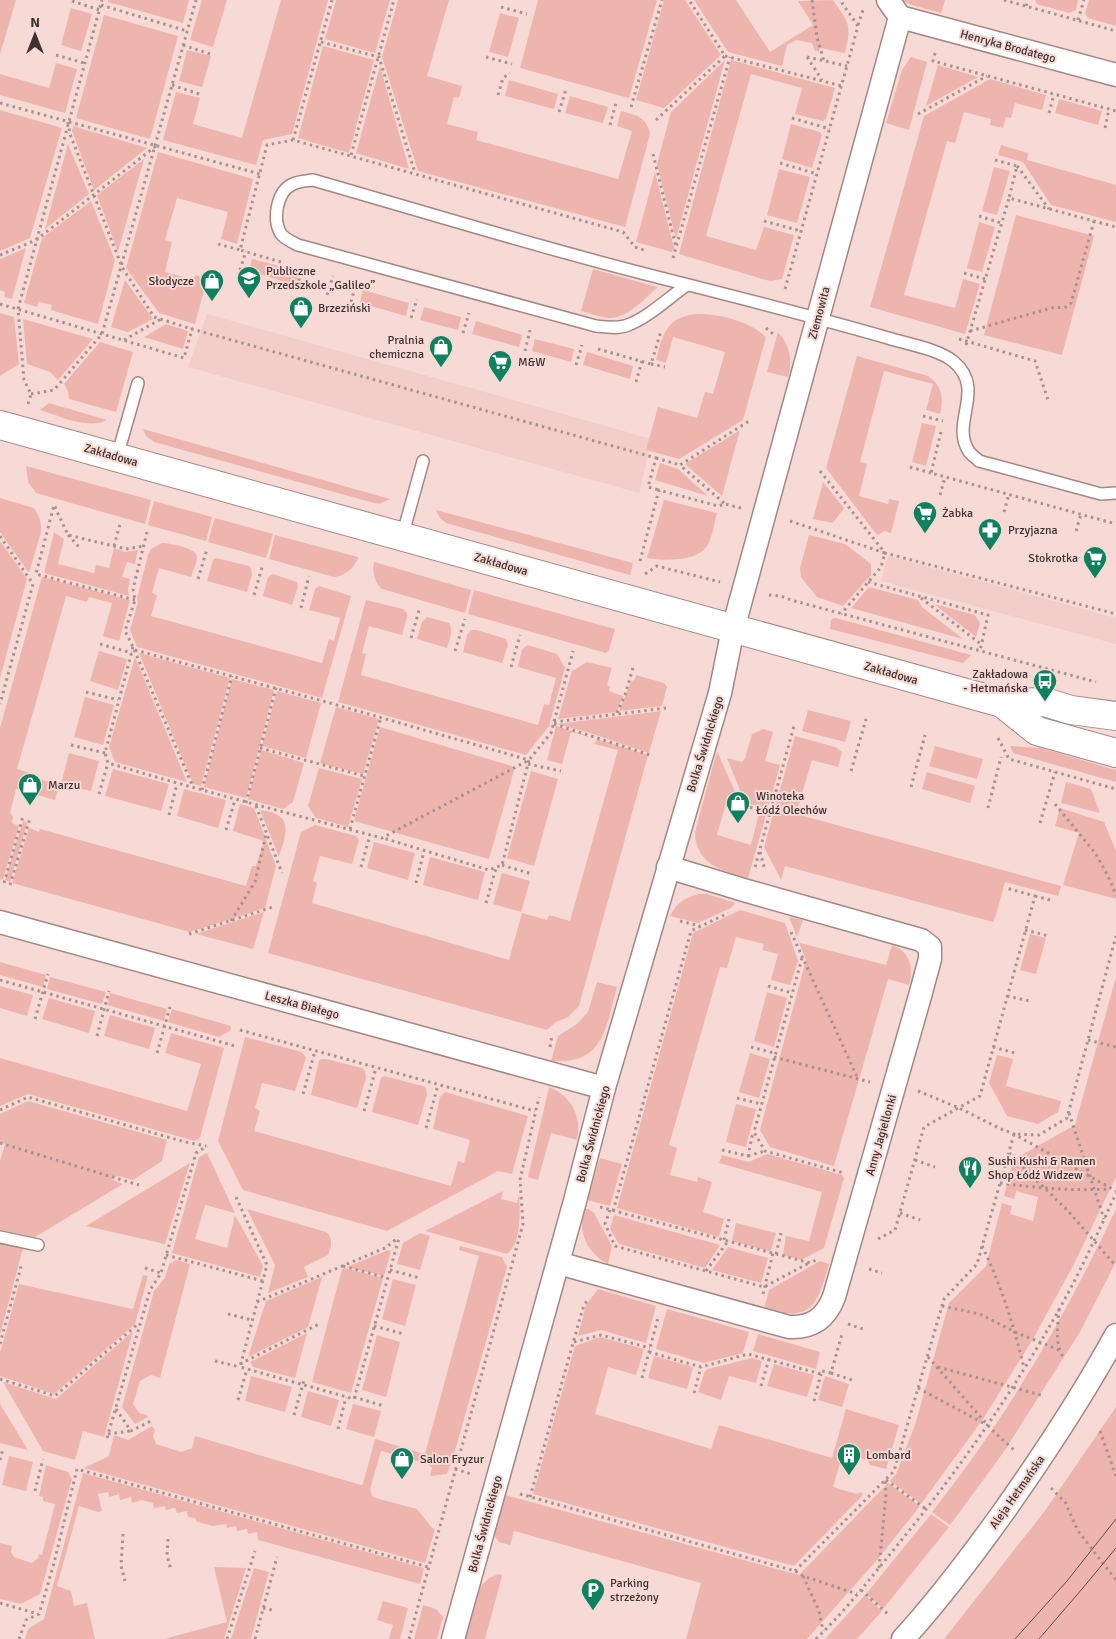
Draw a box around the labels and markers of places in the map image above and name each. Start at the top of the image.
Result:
place label: Publiczne Przedszkole „Galileo” [266,264,375,293]
school or university icon: Publiczne Przedszkole „Galileo” [236,265,262,299]
shop icon: Słodycze [199,268,225,302]
place label: Słodycze [148,274,194,289]
shop icon: Brzeziński [288,295,314,329]
place label: Brzeziński [318,301,370,316]
place label: Pralnia chemiczna [369,333,424,362]
shop icon: Pralnia chemiczna [428,334,454,368]
supermarket icon: M&W [487,349,513,383]
place label: M&W [518,355,545,370]
supermarket icon: Żabka [912,500,938,534]
place label: Żabka [942,506,973,521]
pharmacy icon: Przyjazna [977,517,1003,551]
place label: Przyjazna [1008,523,1058,538]
supermarket icon: Stokrotka [1082,545,1108,579]
place label: Stokrotka [1028,551,1078,566]
place label: Zakładowa - Hetmańska [963,667,1028,696]
bus stop icon: Zakładowa - Hetmańska [1032,668,1058,702]
shop icon: Marzu [17,772,43,806]
place label: Marzu [48,778,80,793]
place label: Winoteka Łódź Olechów [756,789,827,818]
shop icon: Winoteka Łódź Olechów [725,790,751,824]
place label: Sushi Kushi & Ramen Shop Łódź Widzew [988,1154,1096,1183]
restaurant icon: Sushi Kushi & Ramen Shop Łódź Widzew [957,1155,983,1189]
building icon: Lombard [836,1442,862,1476]
shop icon: Salon Fryzur [389,1446,415,1480]
place label: Lombard [866,1448,911,1463]
place label: Salon Fryzur [420,1452,485,1467]
place label: Parking strzeżony [610,1576,659,1605]
parking icon: Parking strzeżony [580,1577,606,1611]

